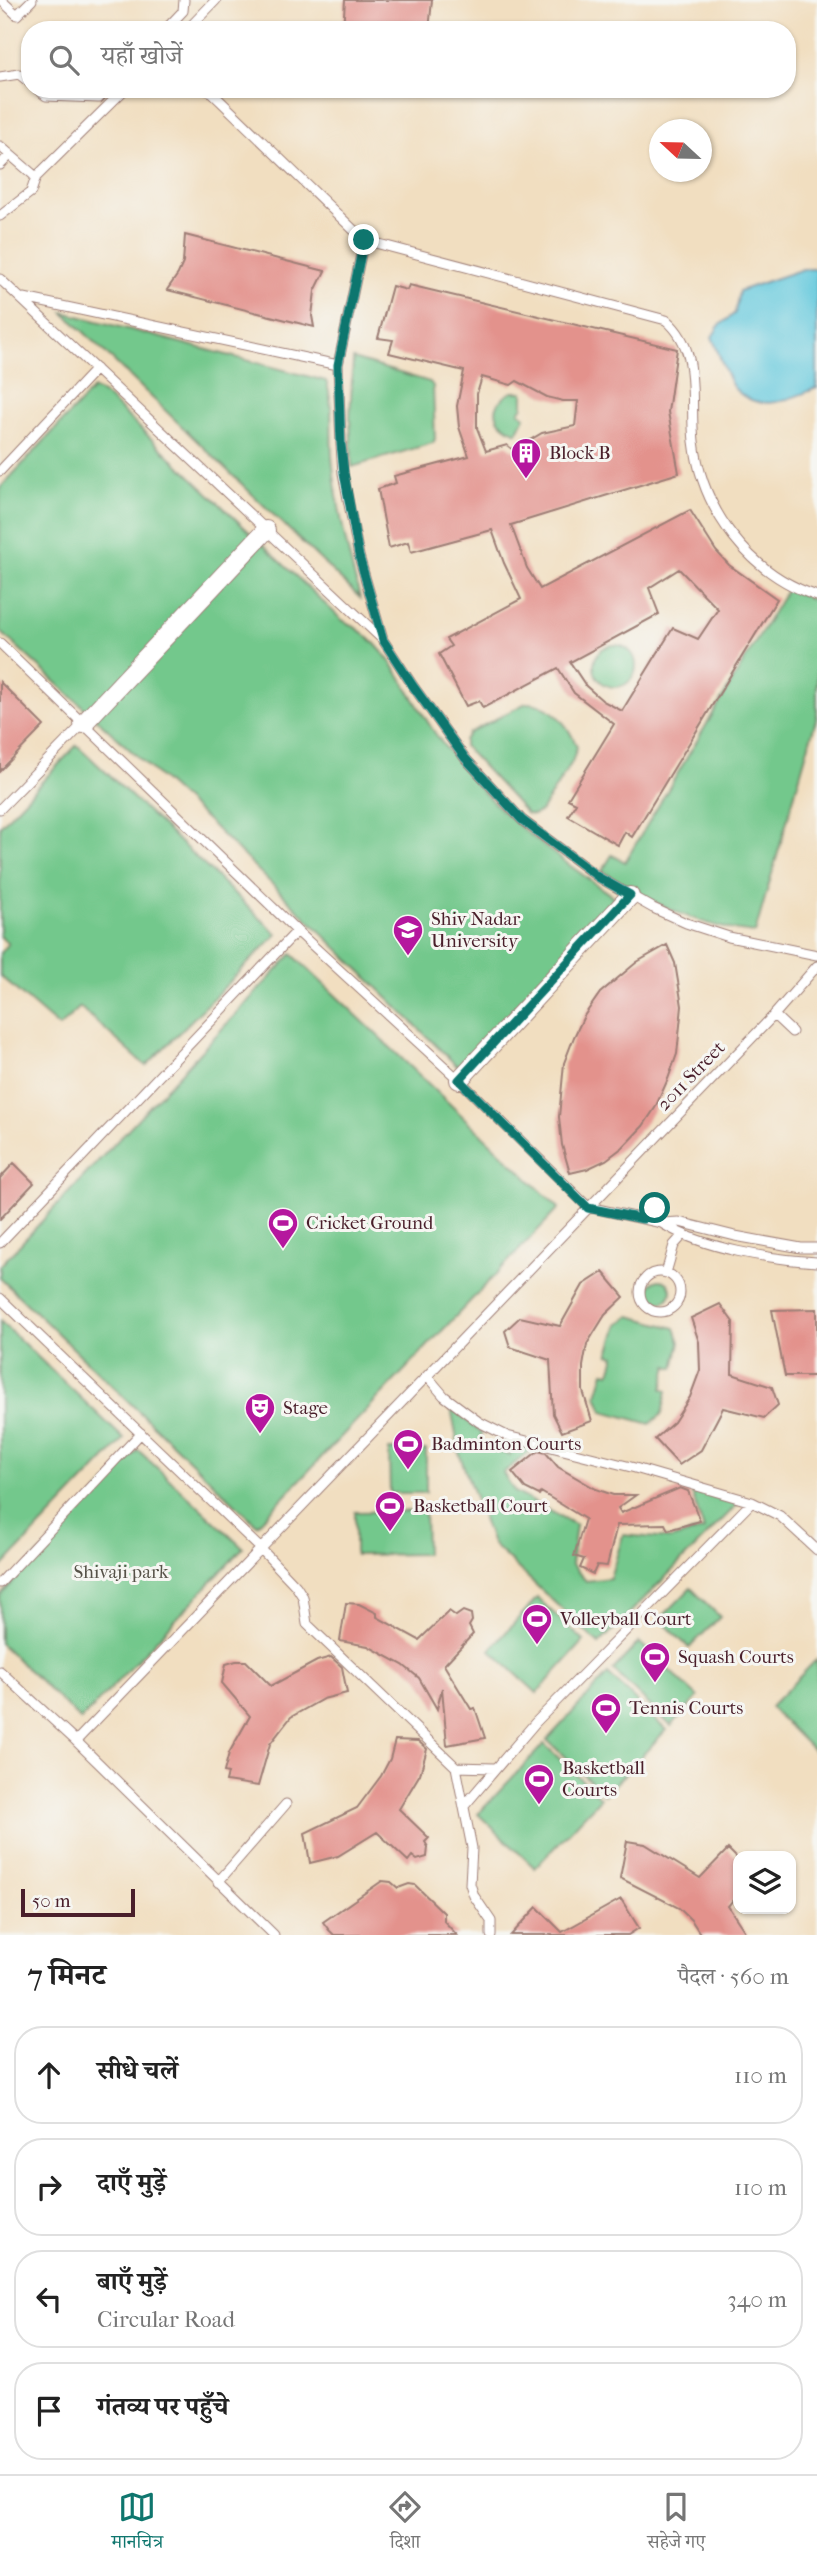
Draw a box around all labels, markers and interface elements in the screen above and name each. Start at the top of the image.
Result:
search box [21,21,796,98]
text: यहाँ खोजें [101,40,183,71]
icon: search [45,41,83,79]
north arrow [649,119,712,182]
route end [348,224,379,255]
building icon: Block B [509,436,543,480]
place label: Block B [549,442,611,464]
place label: Shiv Nadar University [431,908,521,952]
school or university icon: Shiv Nadar University [391,913,425,957]
street label: 2011 Street [653,1037,730,1115]
route start [639,1192,670,1223]
sports icon: Cricket Ground [266,1206,300,1250]
place label: Cricket Ground [306,1212,434,1234]
theatre icon: Stage [243,1391,277,1435]
place label: Stage [283,1397,328,1419]
sports icon: Badminton Courts [391,1427,425,1471]
place label: Badminton Courts [431,1433,581,1455]
sports icon: Basketball Court [373,1489,407,1533]
place label: Basketball Court [413,1495,548,1517]
park label: Shivaji park [73,1561,169,1583]
sports icon: Volleyball Court [520,1602,554,1646]
place label: Volleyball Court [559,1608,692,1630]
sports icon: Squash Courts [638,1640,672,1684]
place label: Squash Courts [678,1646,794,1668]
sports icon: Tennis Courts [589,1691,623,1735]
place label: Tennis Courts [629,1697,743,1719]
place label: Basketball Courts [562,1757,645,1801]
sports icon: Basketball Courts [522,1762,556,1806]
map controls [733,1851,796,1914]
button: layers [733,1851,796,1914]
scale bar [21,1886,135,1918]
text: 50 m [32,1890,71,1912]
text: 7 मिनट [28,1958,106,1993]
text: पैदल · 560 m [678,1963,789,1990]
text: सीधे चलें [97,2055,178,2086]
icon: ahead [30,2056,68,2094]
text: 110 m [734,2062,787,2089]
text: दाएँ मुड़ें [97,2167,166,2198]
icon: right [30,2168,68,2206]
text: 110 m [734,2174,787,2201]
text: बाएँ मुड़ें [97,2266,167,2297]
icon: left [30,2280,68,2318]
text: 340 m [727,2286,787,2313]
text: Circular Road [97,2306,235,2333]
text: गंतव्य पर पहुँचे [97,2391,228,2422]
icon: arrive [30,2392,68,2430]
tab: मानचित्र [112,2488,163,2560]
tab: दिशा [386,2488,424,2560]
tab: सहेजे गए [647,2488,705,2560]

